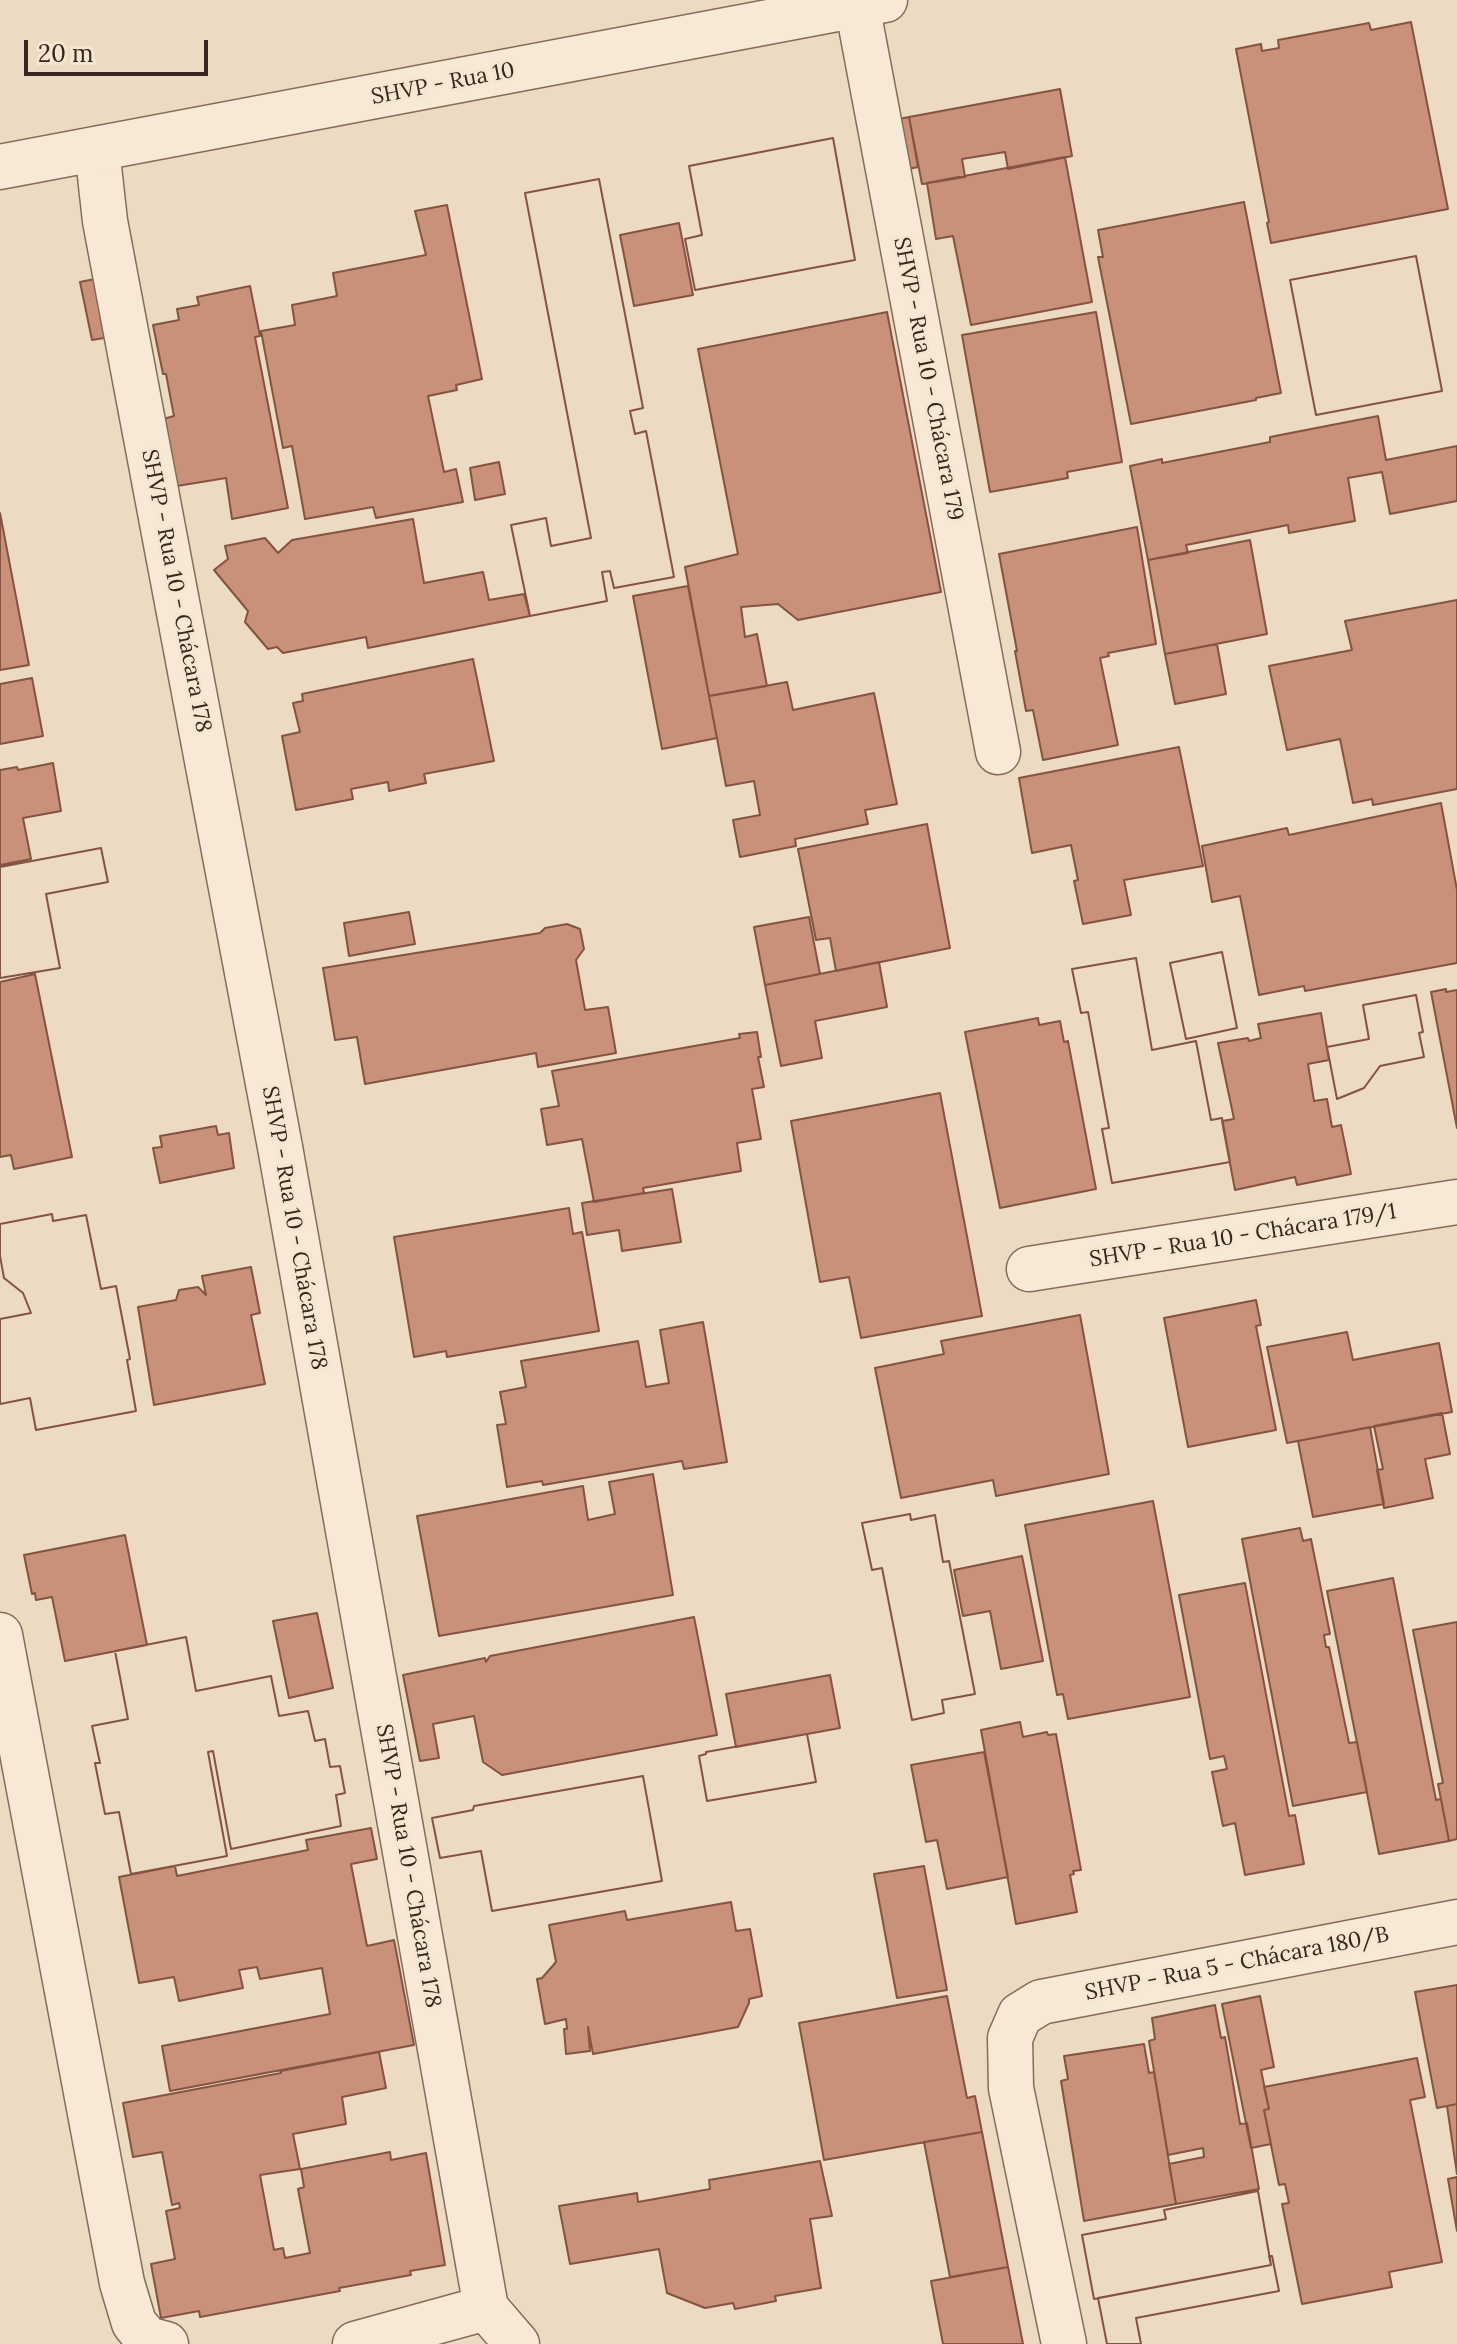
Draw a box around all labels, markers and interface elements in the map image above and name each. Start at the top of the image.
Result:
scale bar [28,24,212,74]
text: 20 m [38,38,94,69]
street label: SHVP - Rua 10 [369,57,517,111]
street label: SHVP - Rua 10 - Chácara 179 [888,235,968,523]
street label: SHVP - Rua 10 - Chácara 178 [136,447,216,735]
street label: SHVP - Rua 10 - Chácara 178 [256,1084,332,1372]
street label: SHVP - Rua 10 - Chácara 179/1 [1088,1199,1398,1273]
street label: SHVP - Rua 10 - Chácara 178 [370,1722,446,2010]
street label: SHVP - Rua 5 - Chácara 180/B [1083,1922,1391,2006]

